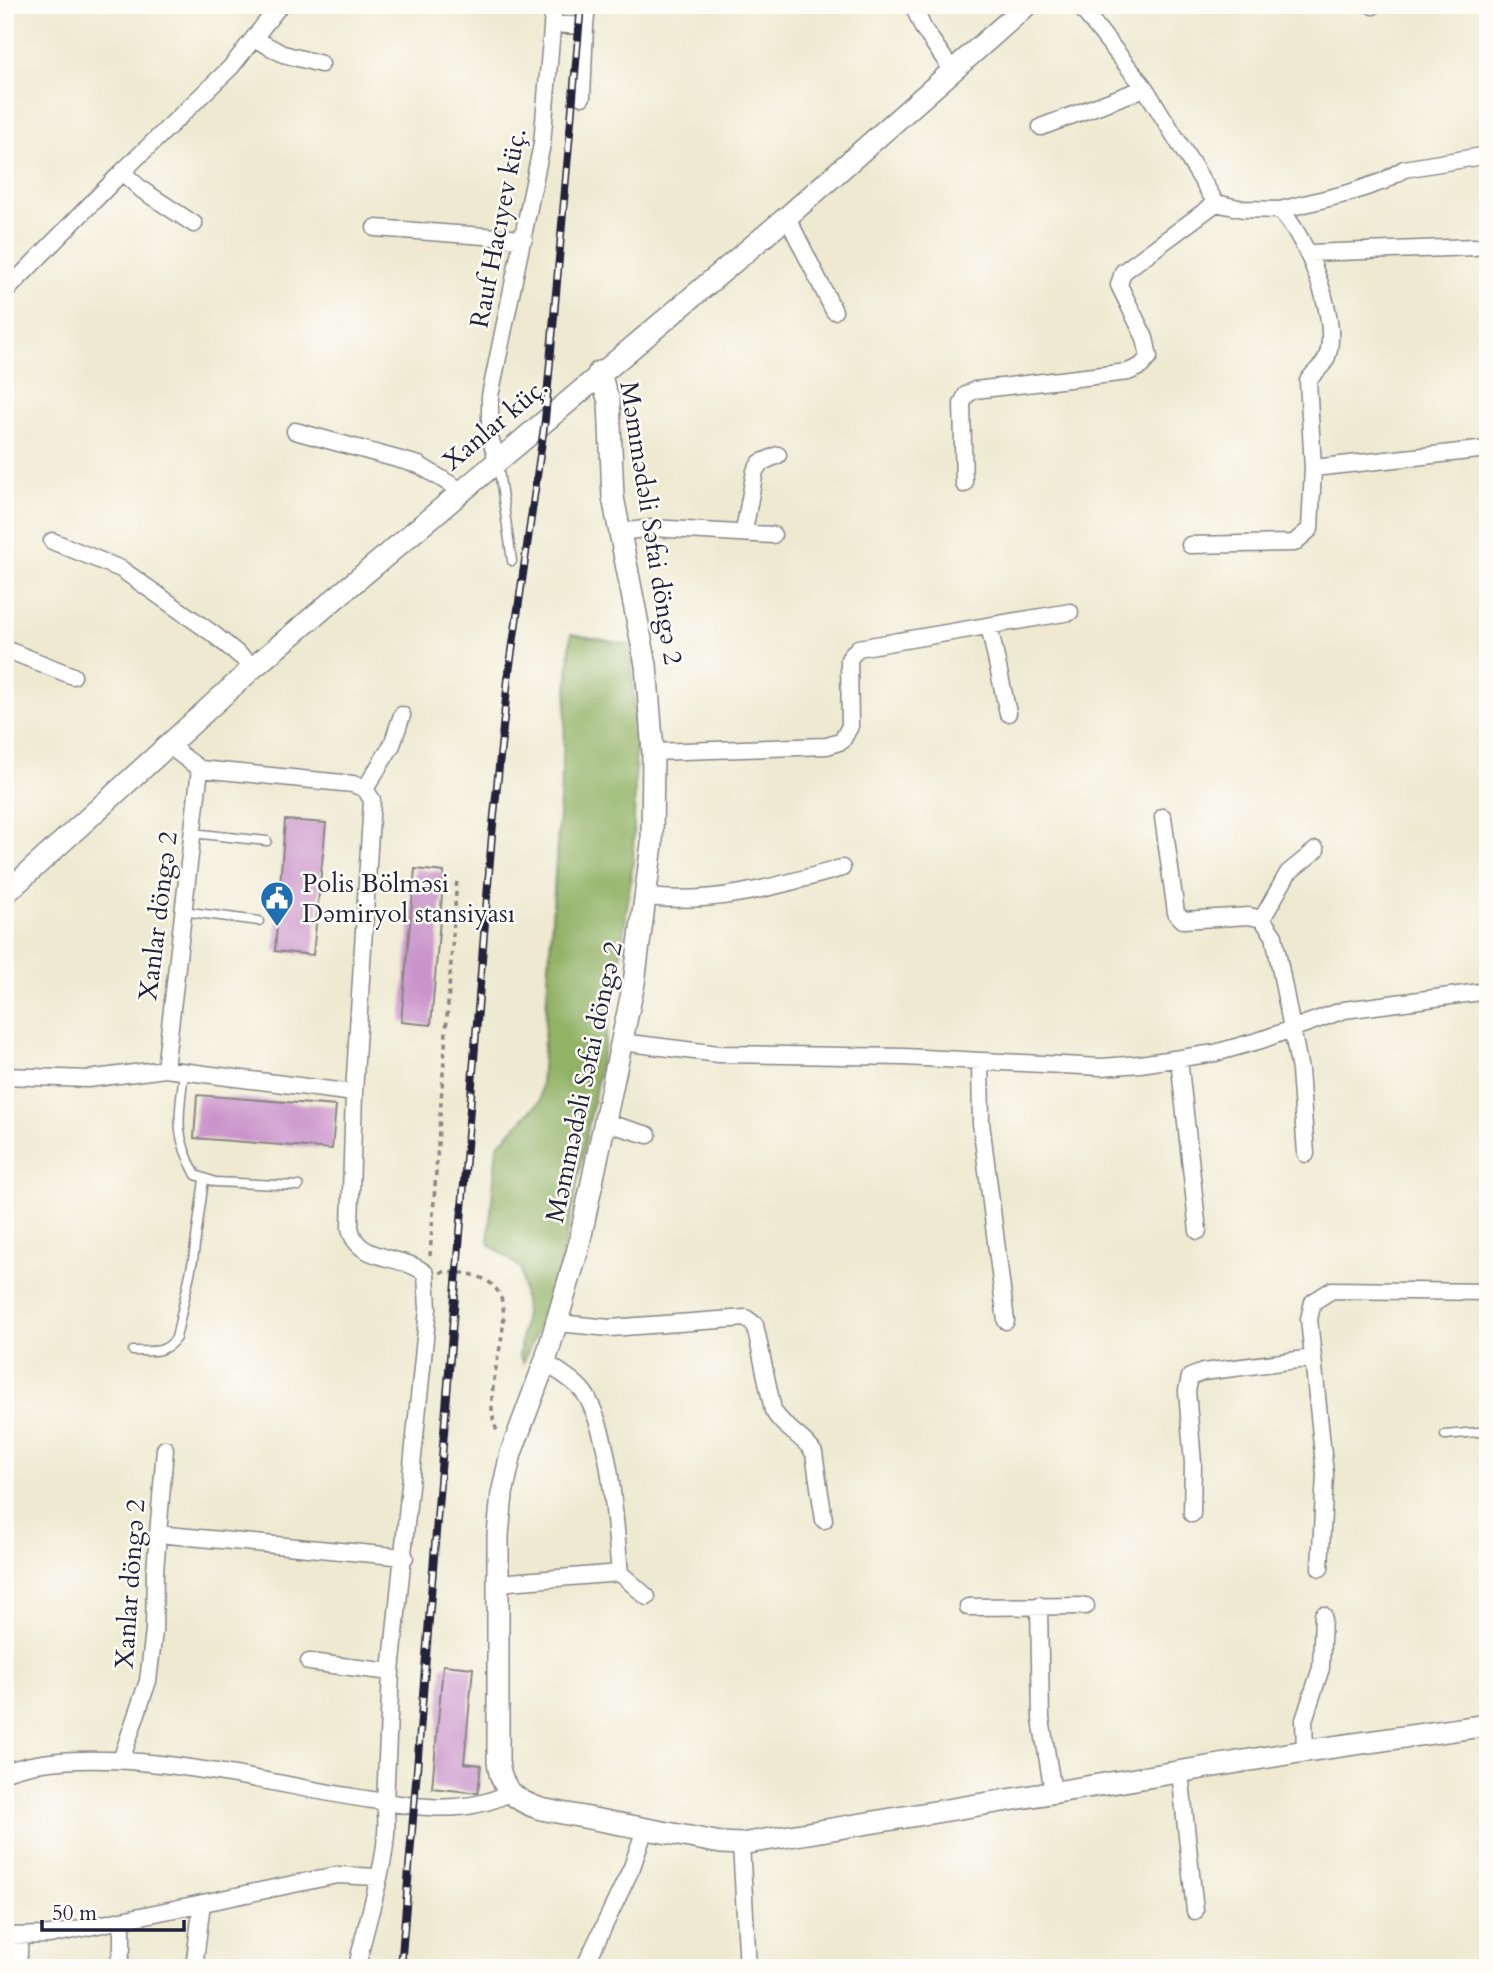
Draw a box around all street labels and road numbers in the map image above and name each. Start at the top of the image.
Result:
street label: Rauf Hacıyev küç. [461,125,535,331]
street label: Xanlar küç. [435,370,555,478]
street label: Məmmədəli Səfai döngə 2 [611,379,691,667]
street label: Xanlar döngə 2 [130,829,186,1003]
street label: Məmmədəli Səfai döngə 2 [537,938,631,1226]
street label: Xanlar döngə 2 [107,1498,153,1670]

